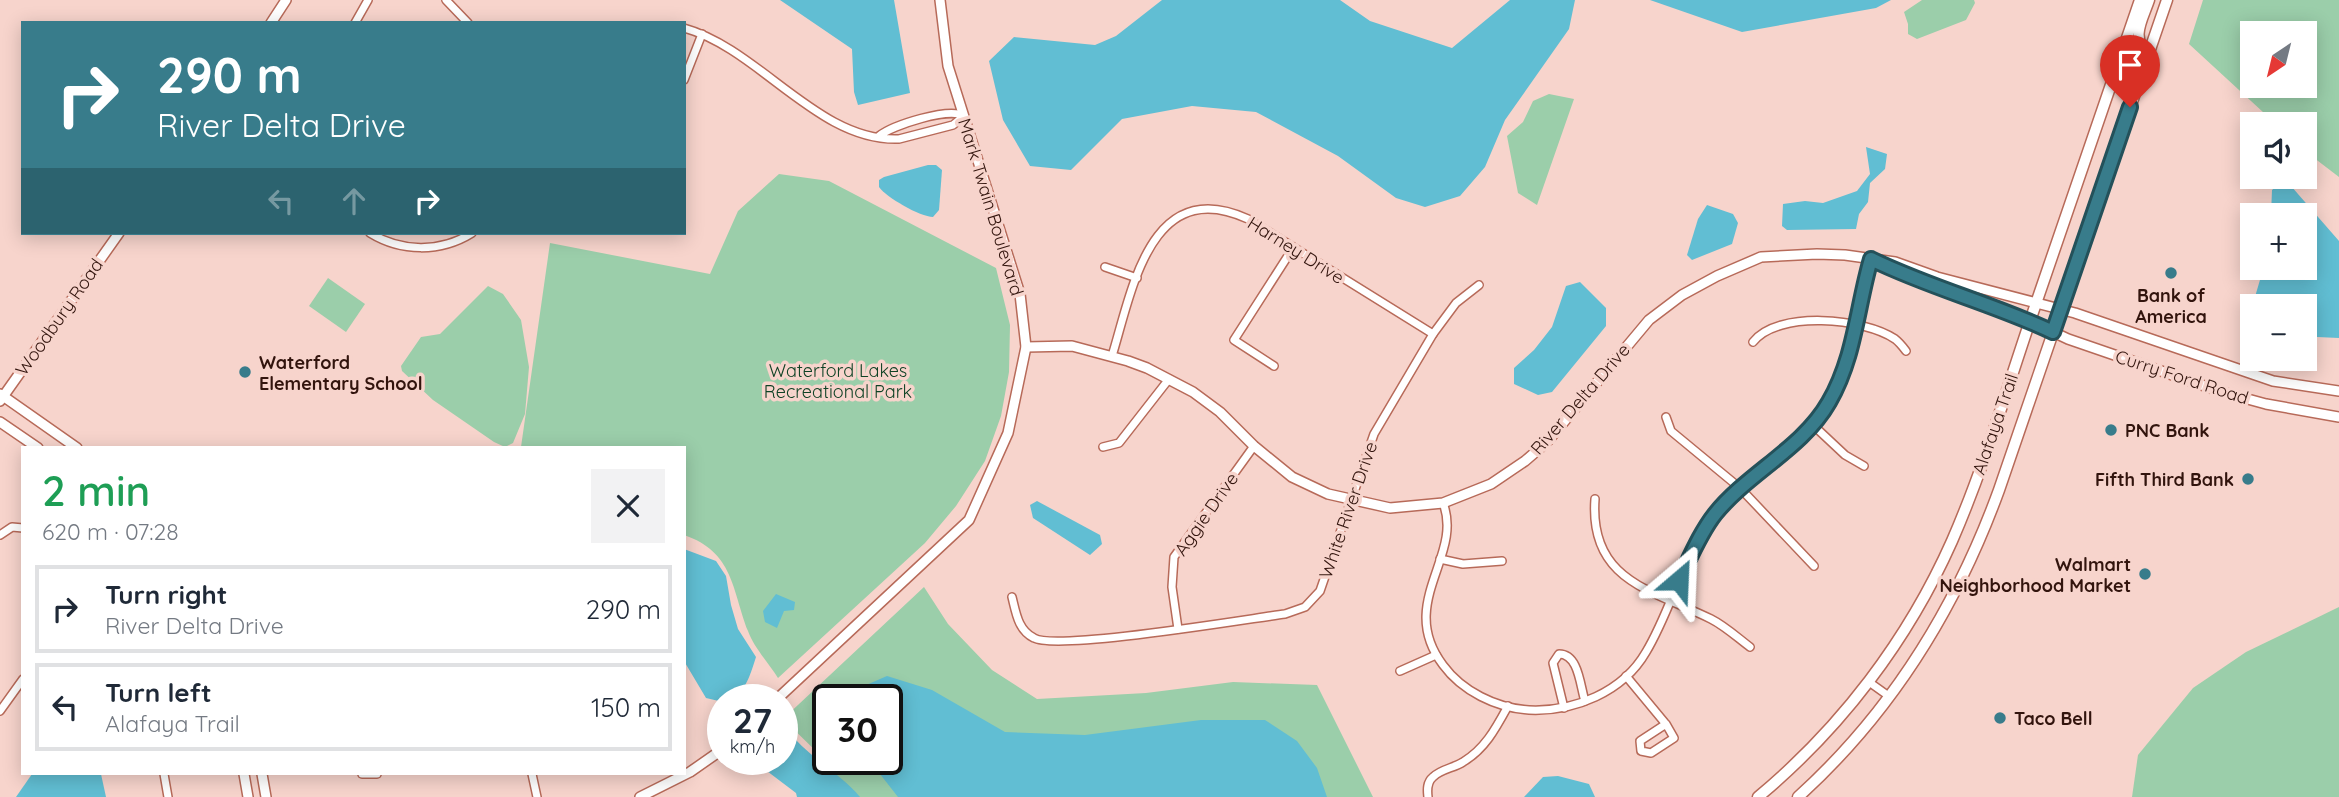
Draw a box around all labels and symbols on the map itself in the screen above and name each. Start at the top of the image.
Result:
north arrow [2240,21,2317,98]
pin [2100,35,2160,107]
street label: Mark Twain Boulevard [953,115,1029,299]
street label: Harney Drive [1243,211,1349,289]
street label: Woodbury Road [10,254,108,380]
marker: Bank of America [2163,265,2179,281]
place label: Bank of America [2135,284,2207,328]
street label: River Delta Drive [1525,339,1635,459]
street label: Curry Ford Road [2112,345,2252,409]
place label: Waterford Elementary School [259,351,423,395]
park label: Waterford Lakes Recreational Park [764,359,912,403]
marker: Waterford Elementary School [237,364,253,380]
street label: Alafaya Trail [1967,370,2023,478]
place label: PNC Bank [2125,419,2209,442]
marker: PNC Bank [2103,422,2119,438]
street label: White River Drive [1314,439,1382,581]
street label: Aggie Drive [1169,468,1243,560]
place label: Fifth Third Bank [2095,468,2234,491]
marker: Fifth Third Bank [2240,471,2256,487]
position arrow [1642,543,1716,617]
place label: Walmart Neighborhood Market [1939,553,2131,597]
marker: Walmart Neighborhood Market [2137,566,2153,582]
speed limit sign: 30 [812,684,903,775]
place label: Taco Bell [2014,707,2093,730]
marker: Taco Bell [1992,710,2008,726]

